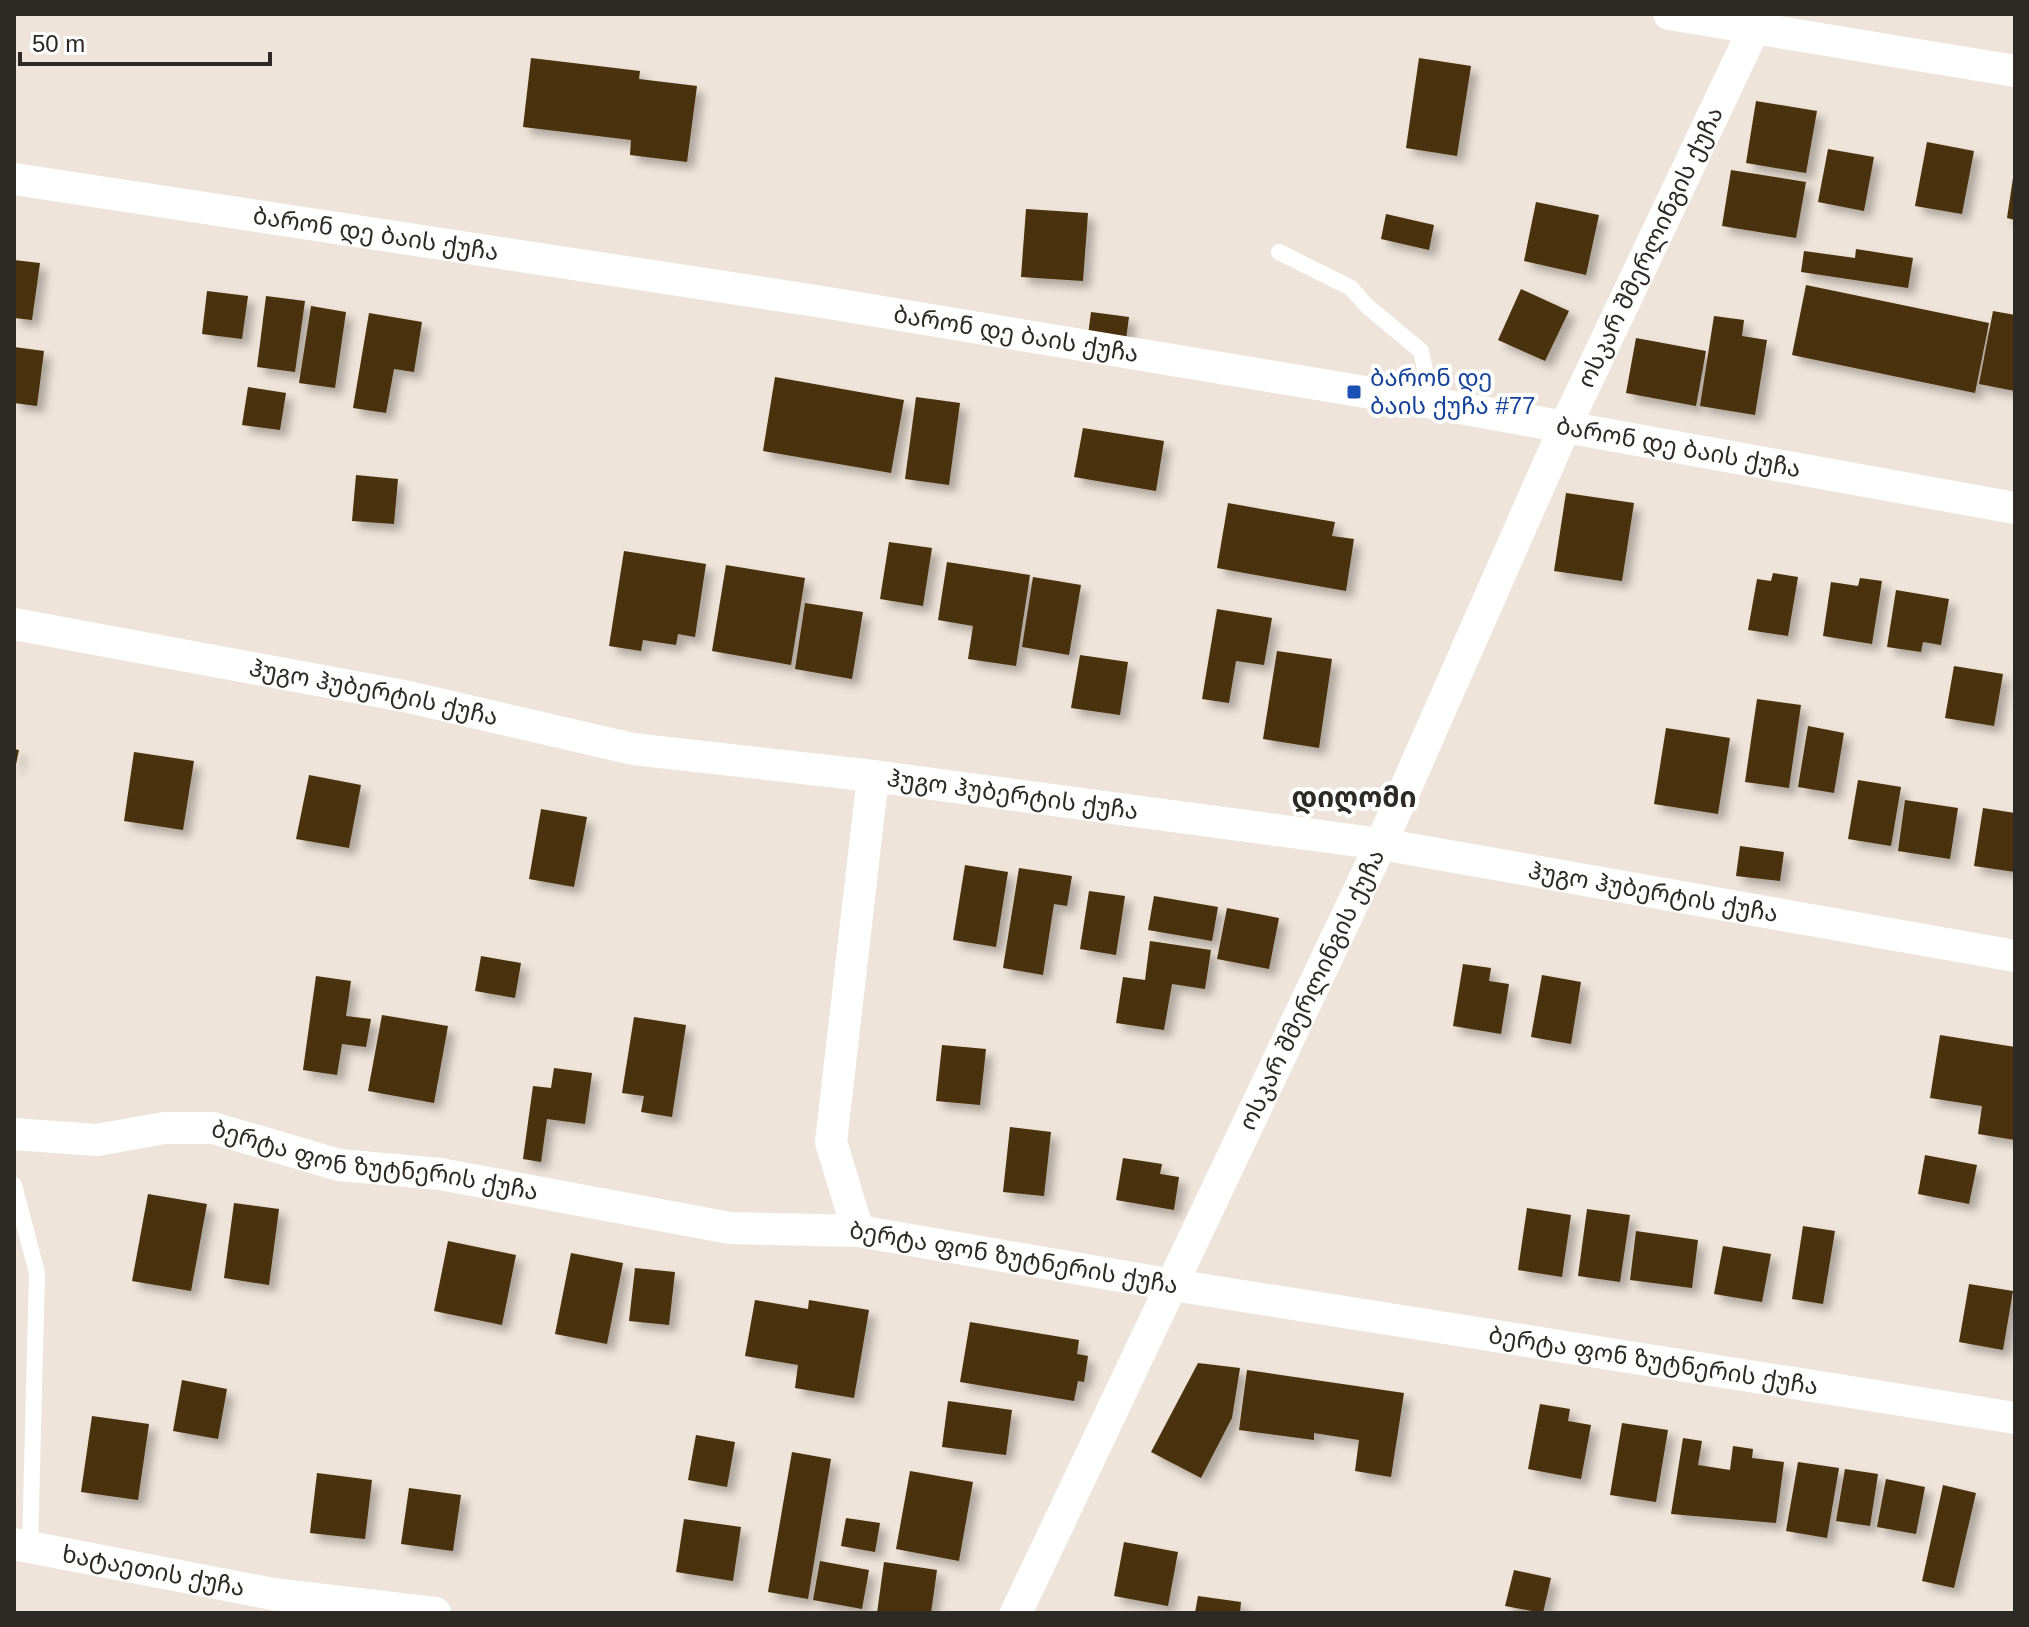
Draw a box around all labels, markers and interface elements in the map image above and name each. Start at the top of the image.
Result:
scale bar [20,16,270,66]
text: 50 m [32,30,85,57]
street label: ოსკარ შმერლინგის ქუჩა [1572,102,1728,392]
street label: ბარონ დე ბაის ქუჩა [251,202,501,265]
street label: ბარონ დე ბაის ქუჩა [892,300,1141,367]
place label: ბარონ დე ბაის ქუჩა #77 [1370,364,1535,420]
marker: ბარონ დე ბაის ქუჩა #77 [1345,383,1363,401]
street label: ბარონ დე ბაის ქუჩა [1554,412,1803,482]
street label: ჰუგო ჰუბერტის ქუჩა [247,654,501,730]
street label: ჰუგო ჰუბერტის ქუჩა [885,764,1140,824]
district label: დიღომი [1291,782,1417,815]
street label: ოსკარ შმერლინგის ქუჩა [1233,845,1390,1134]
street label: ჰუგო ჰუბერტის ქუჩა [1526,856,1780,927]
street label: ბერტა ფონ ზუტნერის ქუჩა [209,1114,540,1205]
street label: ბერტა ფონ ზუტნერის ქუჩა [849,1217,1180,1299]
street label: ბერტა ფონ ზუტნერის ქუჩა [1487,1321,1820,1400]
street label: ხატაეთის ქუჩა [60,1540,247,1601]

